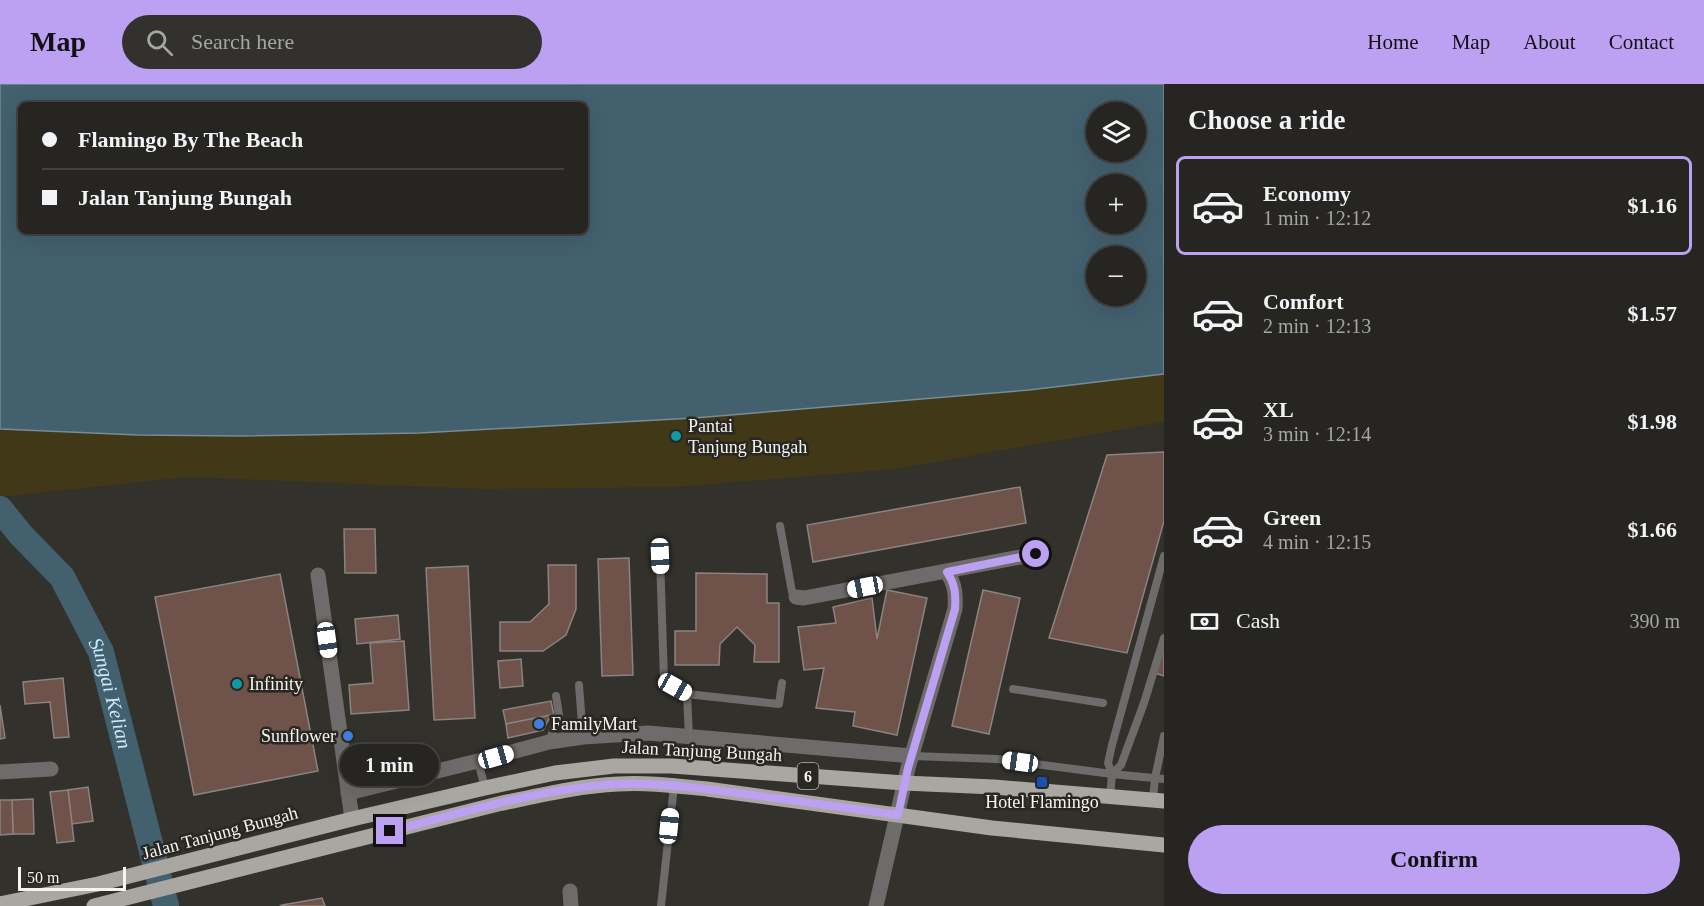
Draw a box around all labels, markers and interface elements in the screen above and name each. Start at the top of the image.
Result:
search box [122,15,542,69]
text: Map [30,26,86,57]
icon: search [143,26,176,59]
text: Search here [191,29,294,54]
text: Home [1367,30,1419,54]
text: Map [1452,30,1490,54]
text: About [1523,30,1576,54]
text: Contact [1609,30,1674,54]
map controls [1086,102,1146,306]
button: layers [1086,102,1146,162]
text: Choose a ride [1188,105,1346,135]
text: Flamingo By The Beach [78,127,303,152]
button: + [1086,174,1146,234]
icon: car [1191,179,1245,233]
text: Economy [1263,181,1351,206]
text: Jalan Tanjung Bungah [78,185,292,210]
text: $1.16 [1628,193,1677,218]
text: 1 min · 12:12 [1263,207,1371,229]
button: − [1086,246,1146,306]
icon: car [1191,287,1245,341]
text: Comfort [1263,289,1344,314]
text: $1.57 [1628,301,1677,326]
text: 2 min · 12:13 [1263,315,1371,337]
icon: car [1191,395,1245,449]
text: XL [1263,397,1294,422]
text: $1.98 [1628,409,1677,434]
place label: Pantai Tanjung Bungah [688,416,807,457]
text: 3 min · 12:14 [1263,423,1371,445]
marker: Pantai Tanjung Bungah [669,429,683,443]
icon: car [1191,503,1245,557]
text: Green [1263,505,1321,530]
text: $1.66 [1628,517,1677,542]
text: 4 min · 12:15 [1263,531,1371,553]
car [650,538,670,574]
route start [1022,540,1049,567]
car [846,575,884,599]
icon: cash [1188,605,1221,638]
text: Cash [1236,608,1280,633]
text: 390 m [1629,610,1680,632]
car [316,621,338,659]
water label: Sungai Kelian [84,634,136,751]
car [655,670,695,704]
place label: Infinity [249,674,303,694]
marker: Infinity [230,677,244,691]
place label: FamilyMart [551,714,637,734]
marker: FamilyMart [532,717,546,731]
place label: Sunflower [261,726,336,746]
marker: Sunflower [341,729,355,743]
street label: Jalan Tanjung Bungah [621,737,783,765]
car [476,743,516,771]
callout: 1 min [340,744,440,786]
car [1001,751,1039,773]
text: 1 min [365,754,414,776]
road number: 6 [798,763,818,789]
marker: Hotel Flamingo [1035,775,1049,789]
place label: Hotel Flamingo [985,792,1099,812]
street label: Jalan Tanjung Bungah [140,803,300,863]
car [658,807,680,845]
route end [376,817,403,844]
button: Confirm [1188,825,1680,894]
scale bar [18,864,126,892]
text: 50 m [27,869,59,886]

